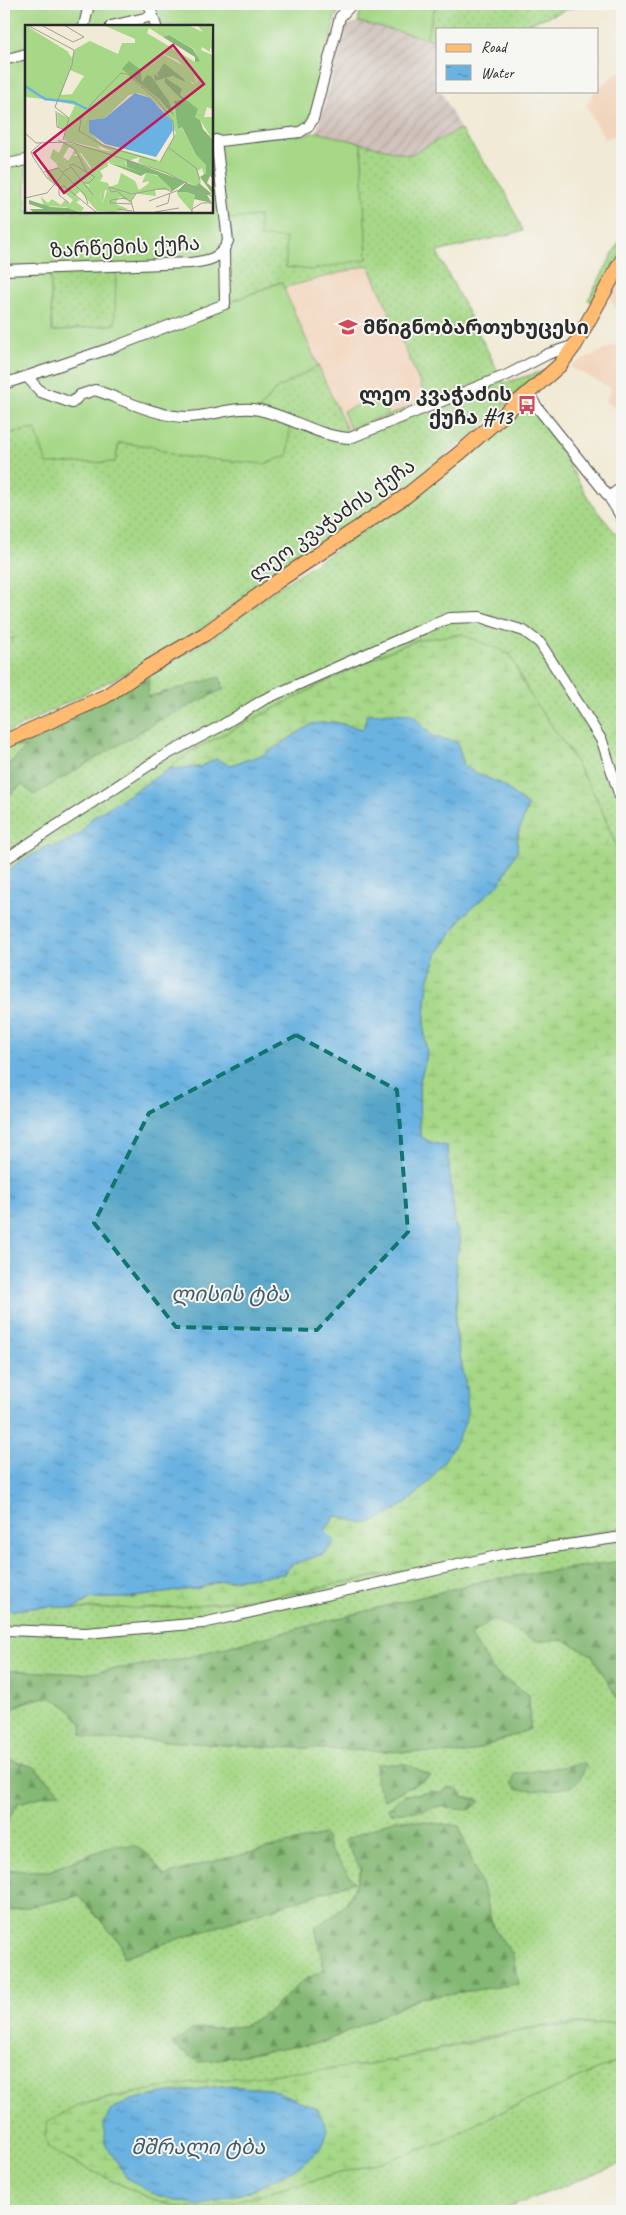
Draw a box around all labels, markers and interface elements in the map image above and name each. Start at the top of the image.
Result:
inset map [25,25,212,212]
legend [436,28,598,92]
text: Road [481,38,508,57]
text: Water [481,64,515,83]
street label: ზარწემის ქუჩა [49,231,201,263]
place label: მწიგნობართუხუცესი [363,315,589,340]
school or university icon: მწიგნობართუხუცესი [337,316,359,338]
place label: ლეო კვაჭაძის ქუჩა #13 [359,382,514,430]
bus stop icon: ლეო კვაჭაძის ქუჩა #13 [516,394,538,416]
street label: ლეო კვაჭაძის ქუჩა [244,453,420,587]
water label: ლისის ტბა [171,1281,289,1307]
water label: მშრალი ტბა [131,2134,266,2160]

